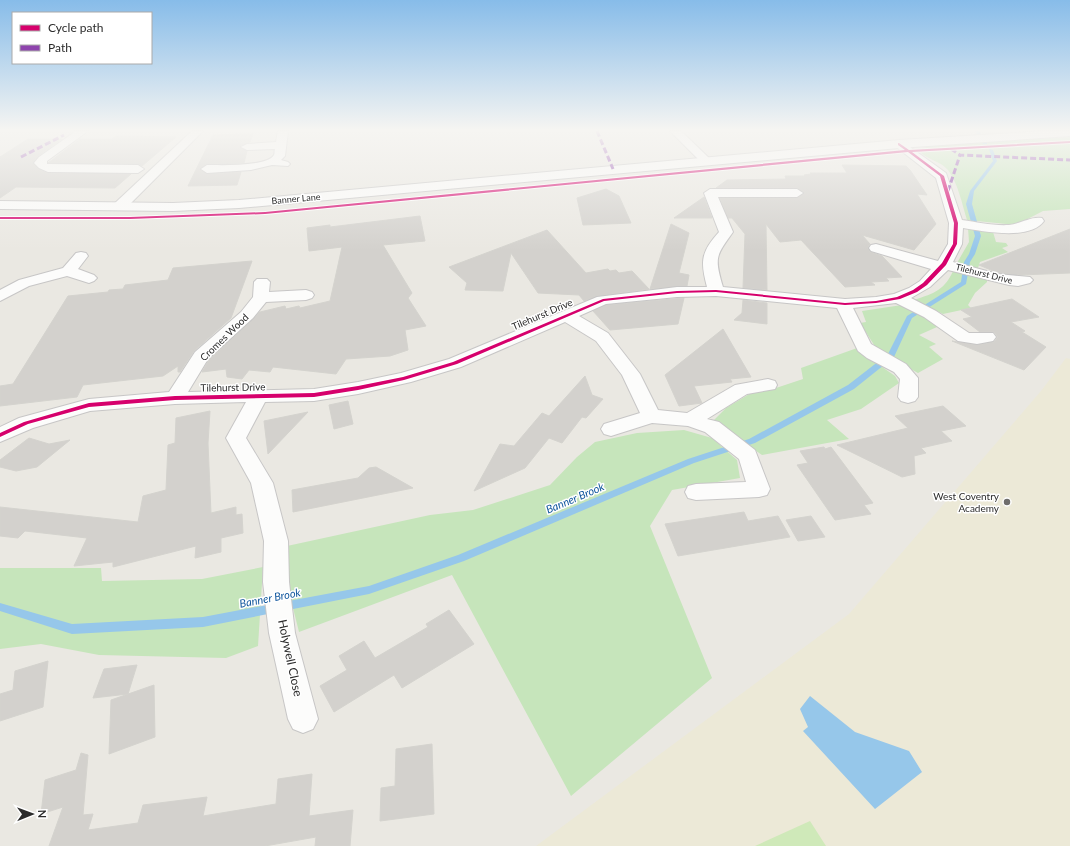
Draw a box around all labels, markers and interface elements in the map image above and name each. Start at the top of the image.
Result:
legend [12,12,152,64]
text: Cycle path [48,20,103,35]
text: Path [48,40,72,55]
street label: Banner Lane [271,191,321,206]
street label: Tilehurst Drive [954,261,1014,286]
street label: Tilehurst Drive [510,296,574,332]
street label: Cromes Wood [197,311,251,363]
street label: Tilehurst Drive [200,380,266,394]
water label: Banner Brook [544,479,607,516]
place label: West Coventry Academy [933,490,1000,514]
marker: West Coventry Academy [1002,497,1012,507]
water label: Banner Brook [238,585,302,610]
street label: Holywell Close [275,618,306,698]
north arrow [12,794,52,834]
text: N [36,809,49,818]

